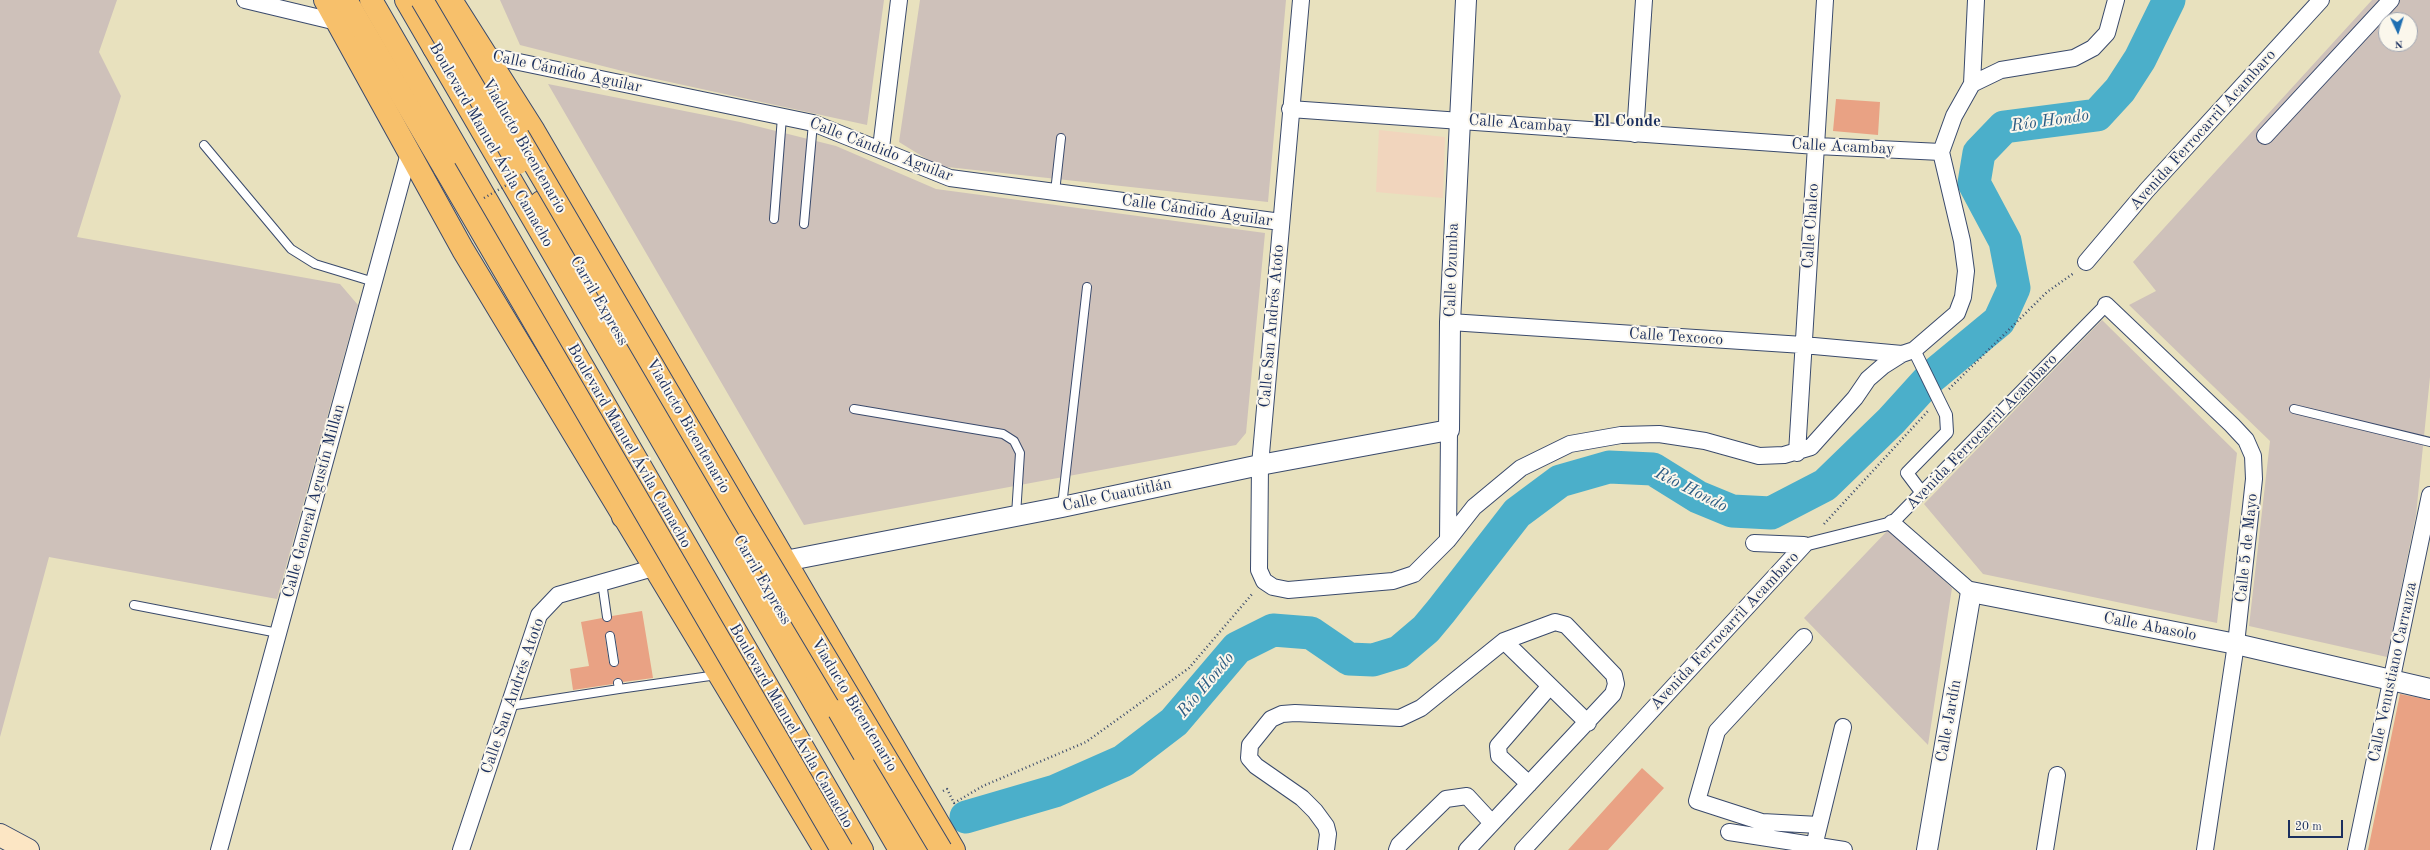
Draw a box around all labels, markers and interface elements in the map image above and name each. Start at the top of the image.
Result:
north arrow [2378,12,2418,52]
text: N [2394,38,2403,49]
street label: Boulevard Manuel Ávila Camacho [425,39,557,251]
street label: Avenida Ferrocarril Acambaro [2126,46,2280,214]
street label: Calle Cándido Aguilar [491,47,643,97]
street label: Viaducto Bicentenario [478,75,570,217]
water label: Río Hondo [2010,105,2090,137]
street label: Calle Acambay [1468,111,1572,137]
district label: El Conde [1593,112,1661,132]
street label: Calle Cándido Aguilar [806,114,956,186]
street label: Calle Acambay [1791,135,1895,159]
street label: Calle Chalco [1798,183,1824,269]
street label: Calle Cándido Aguilar [1120,191,1274,231]
street label: Calle Ozumba [1441,222,1463,318]
street label: Calle San Andrés Atoto [1255,244,1289,408]
street label: Carril Express [566,253,632,349]
street label: Calle Texcoco [1628,324,1724,350]
street label: Boulevard Manuel Ávila Camacho [563,340,695,552]
street label: Avenida Ferrocarril Acambaro [1902,350,2062,514]
street label: Viaducto Bicentenario [642,355,734,497]
street label: Calle General Agustín Millan [279,402,349,600]
water label: Río Hondo [1651,463,1731,517]
street label: Calle Cuautitlán [1061,474,1173,516]
street label: Calle 5 de Mayo [2232,492,2262,604]
street label: Carril Express [729,532,795,628]
street label: Avenida Ferrocarril Acambaro [1647,548,1803,714]
street label: Calle Venustiano Carranza [2365,580,2421,764]
street label: Calle Abasolo [2102,609,2198,645]
street label: Calle San Andrés Atoto [477,615,549,777]
street label: Boulevard Manuel Ávila Camacho [725,620,857,832]
street label: Viaducto Bicentenario [807,635,901,775]
water label: Río Hondo [1173,648,1239,722]
street label: Calle Jardín [1932,678,1966,764]
scale bar [2290,812,2345,838]
text: 20 m [2295,821,2322,833]

